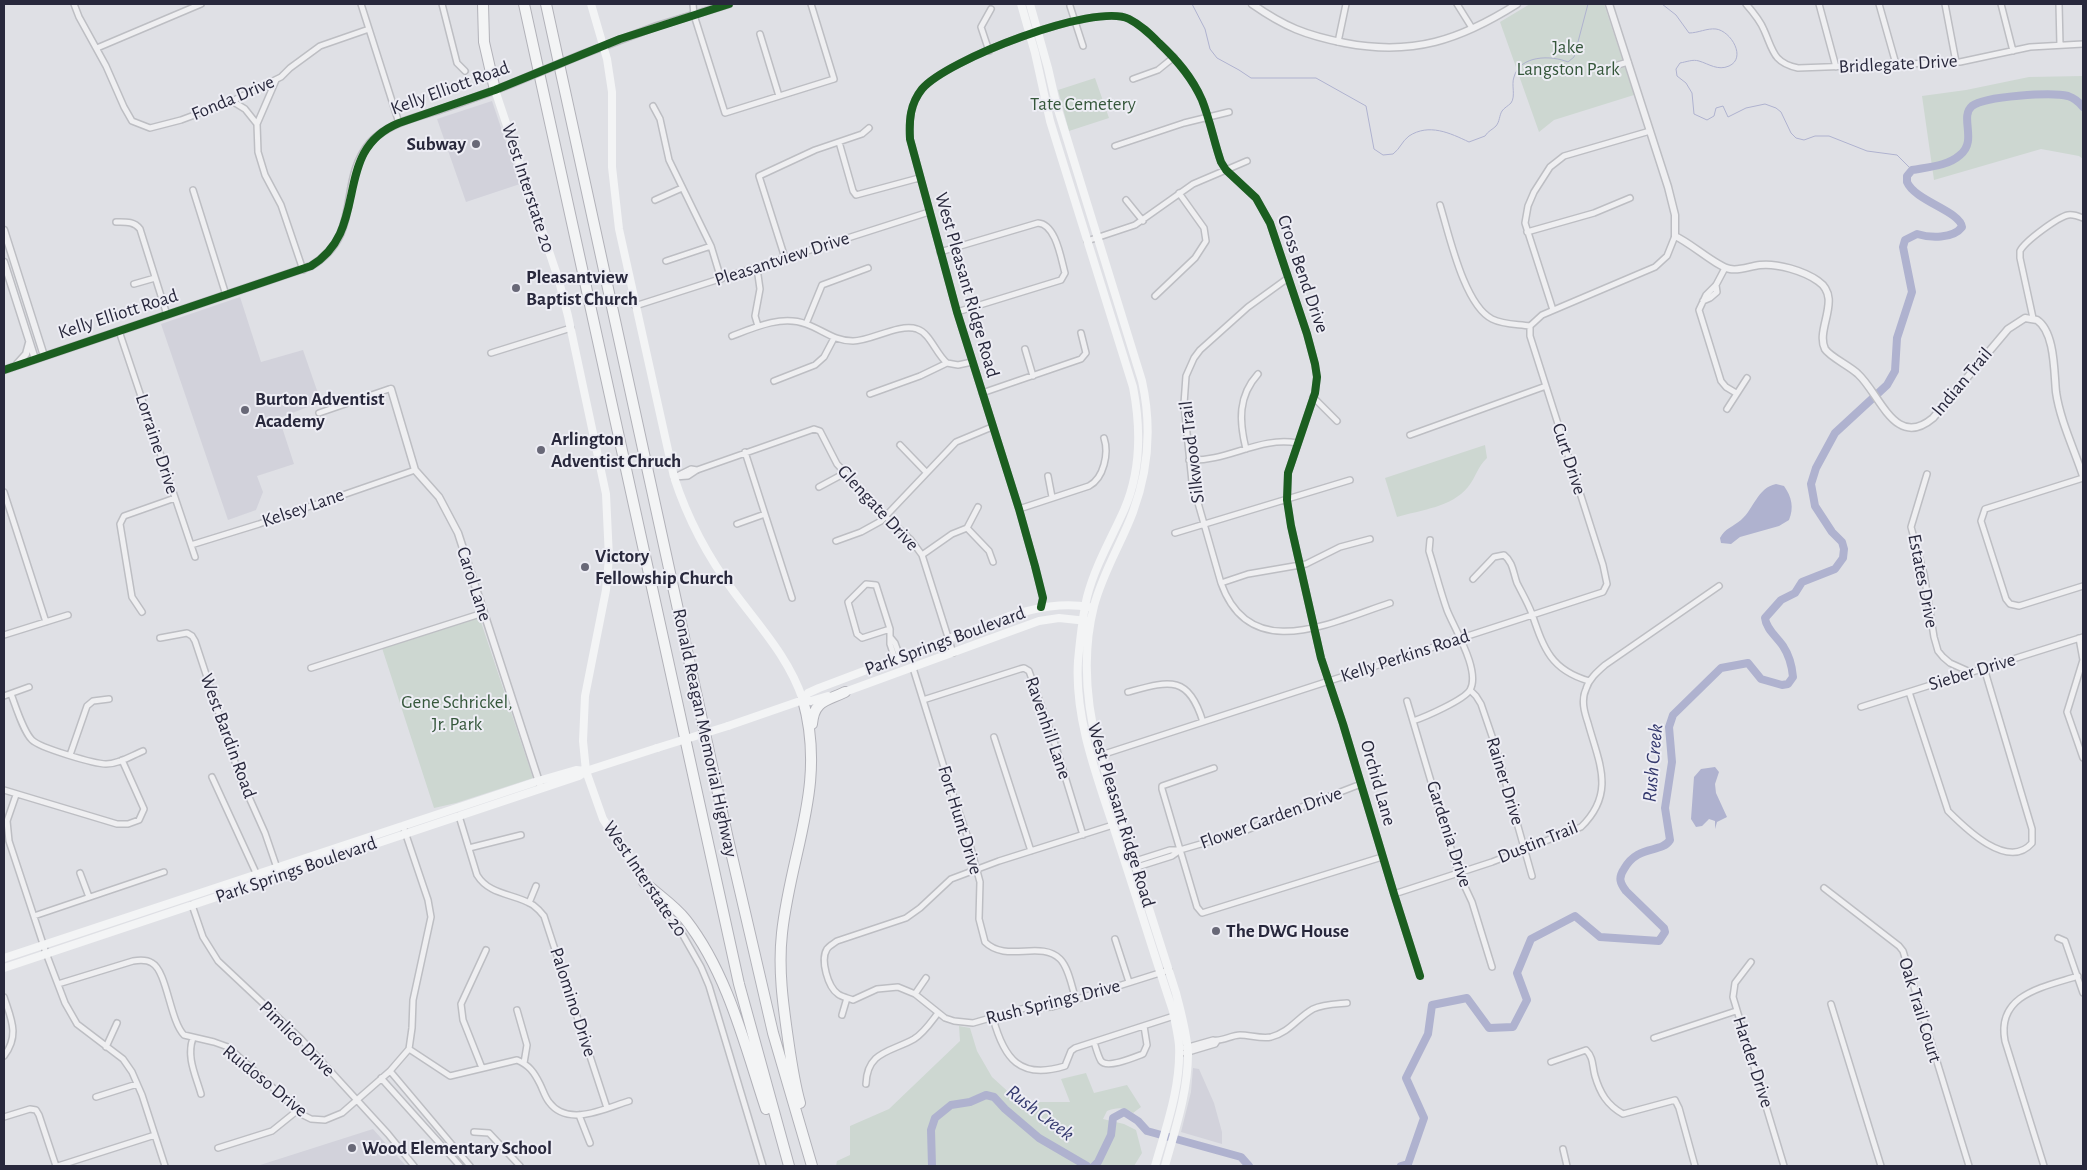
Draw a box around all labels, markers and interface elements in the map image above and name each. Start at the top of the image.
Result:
park label: Jake Langston Park [1516,36,1620,80]
street label: Bridlegate Drive [1838,50,1958,78]
street label: Kelly Elliott Road [387,56,513,120]
street label: Fonda Drive [188,70,278,126]
park label: Tate Cemetery [1030,93,1136,115]
street label: West Interstate 20 [496,120,560,256]
place label: Subway [406,133,466,155]
marker: Subway [470,138,482,150]
street label: West Pleasant Ridge Road [930,190,1004,380]
street label: Cross Bend Drive [1272,212,1334,336]
street label: Pleasantview Drive [712,226,852,292]
place label: Pleasantview Baptist Church [526,266,638,310]
marker: Pleasantview Baptist Church [510,282,522,294]
street label: Kelly Elliott Road [55,284,181,344]
street label: Indian Trail [1927,343,1997,421]
place label: Burton Adventist Academy [255,388,384,432]
street label: Lorraine Drive [130,391,184,497]
street label: Silkwood Trail [1174,399,1210,505]
marker: Burton Adventist Academy [239,404,251,416]
street label: Curt Drive [1547,420,1591,498]
place label: Arlington Adventist Chruch [551,428,681,472]
marker: Arlington Adventist Chruch [535,444,547,456]
street label: Glengate Drive [832,460,924,556]
street label: Kelsey Lane [259,483,347,533]
street label: Estates Drive [1903,532,1943,630]
street label: Carol Lane [451,544,497,624]
place label: Victory Fellowship Church [595,545,733,589]
marker: Victory Fellowship Church [579,561,591,573]
street label: Park Springs Boulevard [862,601,1028,681]
street label: Ronald Reagan Memorial Highway [667,607,743,859]
street label: Kelly Perkins Road [1338,624,1472,688]
street label: Sieber Drive [1926,648,2018,696]
street label: West Bardin Road [195,670,261,802]
street label: Ravenhill Lane [1020,674,1076,782]
park label: Gene Schrickel, Jr. Park [401,691,513,735]
street label: West Pleasant Ridge Road [1082,720,1160,910]
water label: Rush Creek [1638,723,1668,803]
street label: Rainer Drive [1481,734,1529,828]
street label: Orchid Lane [1355,738,1401,828]
street label: Fort Hunt Drive [933,763,987,877]
street label: Gardenia Drive [1421,778,1477,890]
street label: Flower Garden Drive [1197,782,1345,854]
street label: Dustin Trail [1494,816,1582,868]
street label: West Interstate 20 [598,817,692,941]
street label: Park Springs Boulevard [212,832,380,908]
place label: The DWG House [1226,920,1349,942]
marker: The DWG House [1210,925,1222,937]
street label: Palomino Drive [545,944,601,1060]
street label: Oak Trail Court [1893,955,1947,1065]
street label: Rush Springs Drive [983,974,1123,1030]
street label: Pimlico Drive [254,996,340,1082]
street label: Harder Drive [1728,1013,1778,1111]
street label: Ruidoso Drive [218,1040,312,1122]
water label: Rush Creek [1001,1080,1079,1146]
place label: Wood Elementary School [362,1137,552,1159]
marker: Wood Elementary School [346,1142,358,1154]

